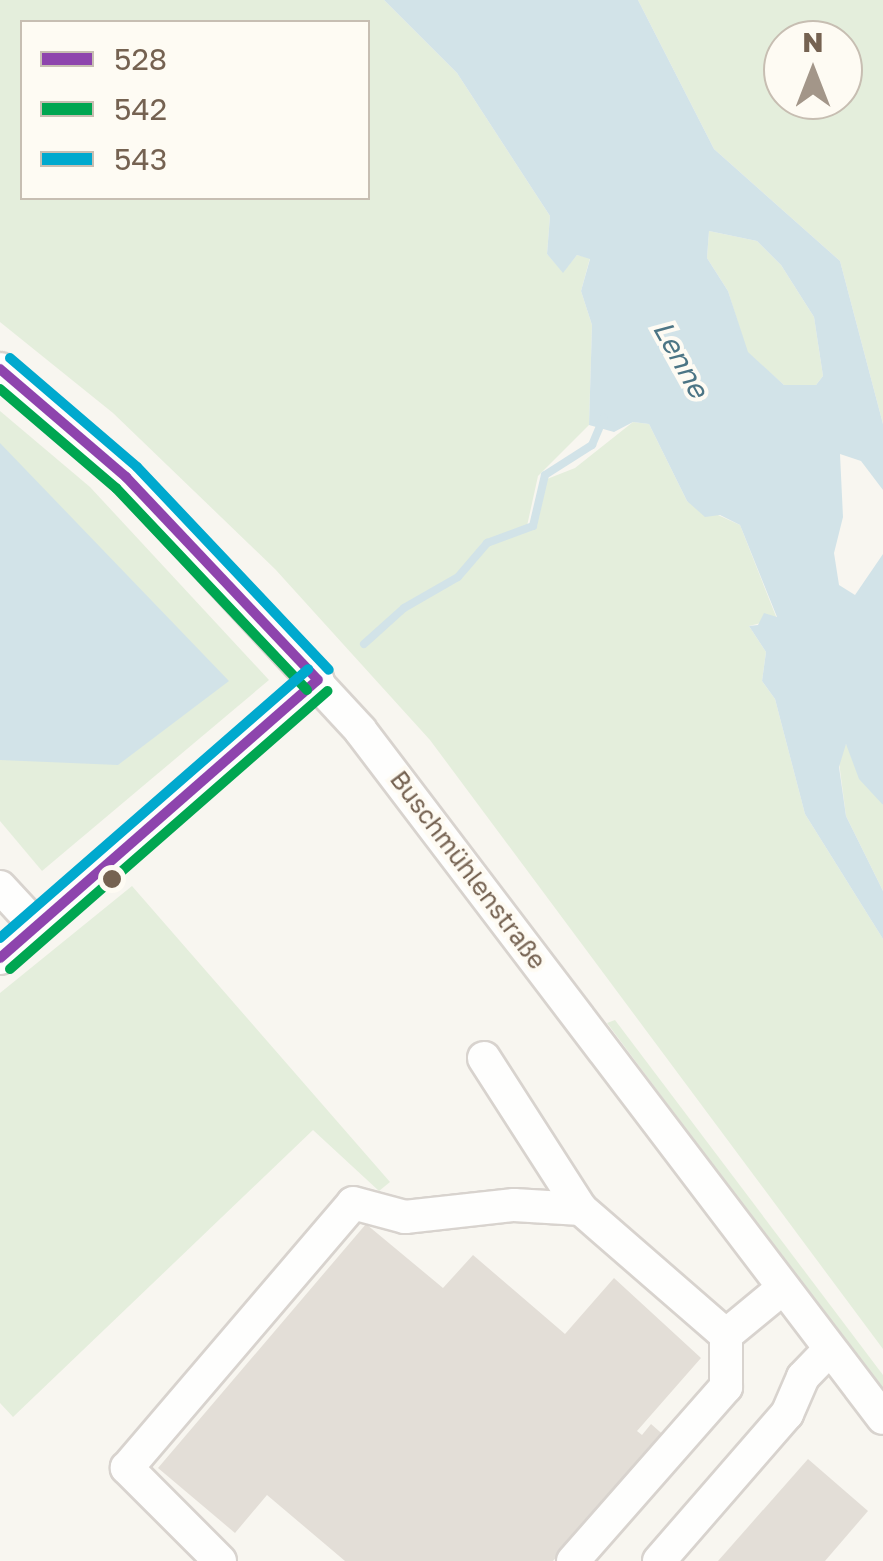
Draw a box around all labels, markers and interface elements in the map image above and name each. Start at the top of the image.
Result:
legend [20,20,370,200]
north arrow [763,20,863,120]
text: N [802,25,824,58]
text: 528 [114,41,167,77]
text: 542 [114,91,167,127]
text: 543 [114,141,167,177]
water label: Lenne [646,315,716,403]
street label: Buschmühlenstraße [384,765,552,975]
unlabelled marker [102,869,122,889]

